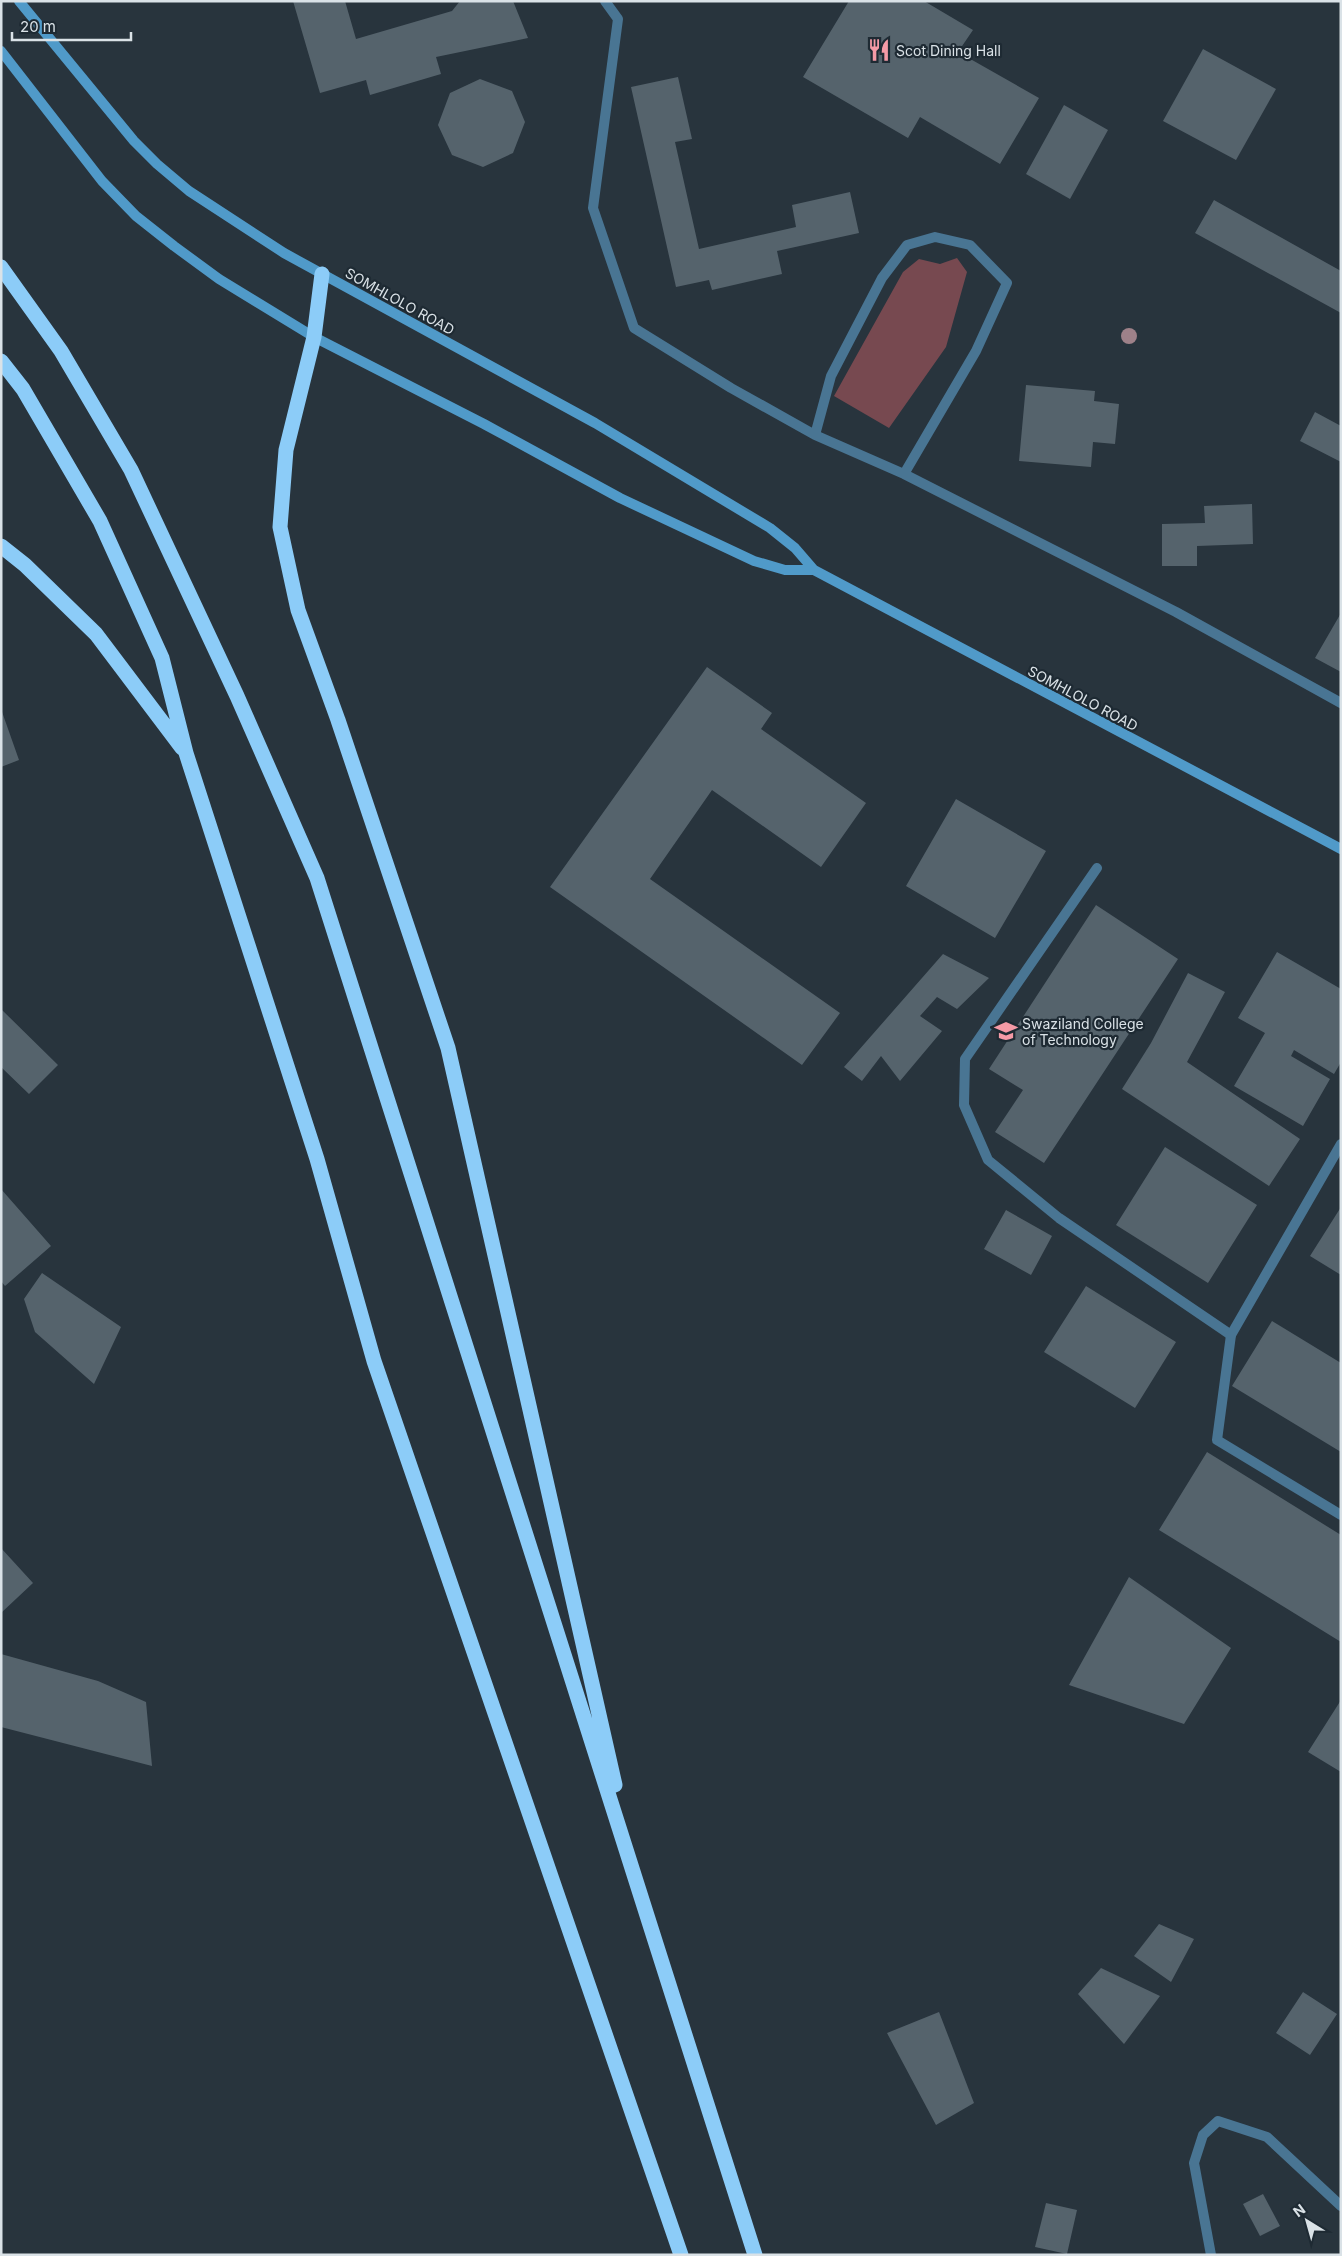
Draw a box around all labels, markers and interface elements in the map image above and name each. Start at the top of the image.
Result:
scale bar [12,10,131,42]
text: 20 m [20,17,56,36]
restaurant icon: Scot Dining Hall [866,37,892,63]
place label: Scot Dining Hall [896,42,1001,59]
street label: SOMHLOLO ROAD [342,264,458,338]
street label: SOMHLOLO ROAD [1025,662,1141,734]
place label: Swaziland College of Technology [1022,1015,1144,1048]
school or university icon: Swaziland College of Technology [993,1018,1019,1044]
north arrow [1282,2196,1332,2246]
text: N [1289,2200,1308,2220]

